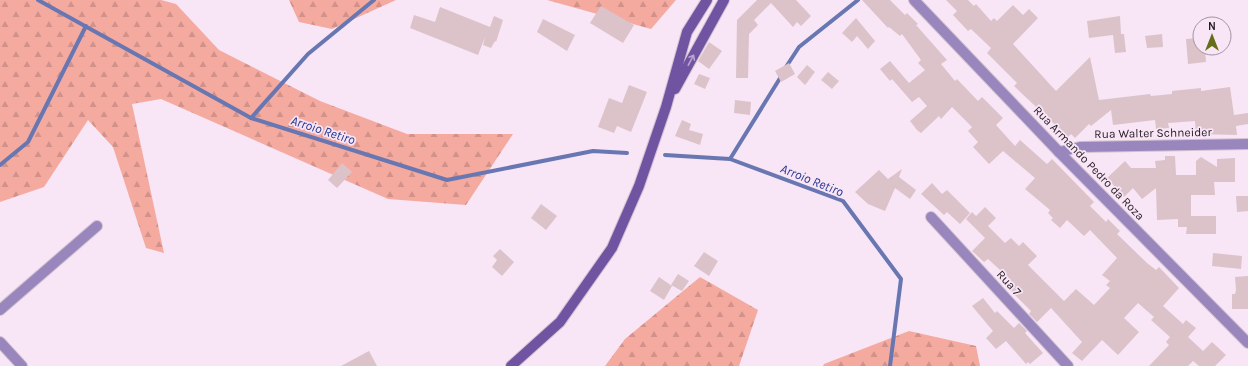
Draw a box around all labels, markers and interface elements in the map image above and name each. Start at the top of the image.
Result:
north arrow [1192,16,1232,56]
text: N [1208,20,1216,33]
one-way arrow [687,54,695,66]
street label: Rua Armando Pedro da Roza [1031,103,1147,223]
water label: Arroio Retiro [289,113,358,148]
street label: Rua Walter Schneider [1094,125,1213,141]
water label: Arroio Retiro [778,161,846,200]
street label: Rua 7 [994,267,1024,299]

